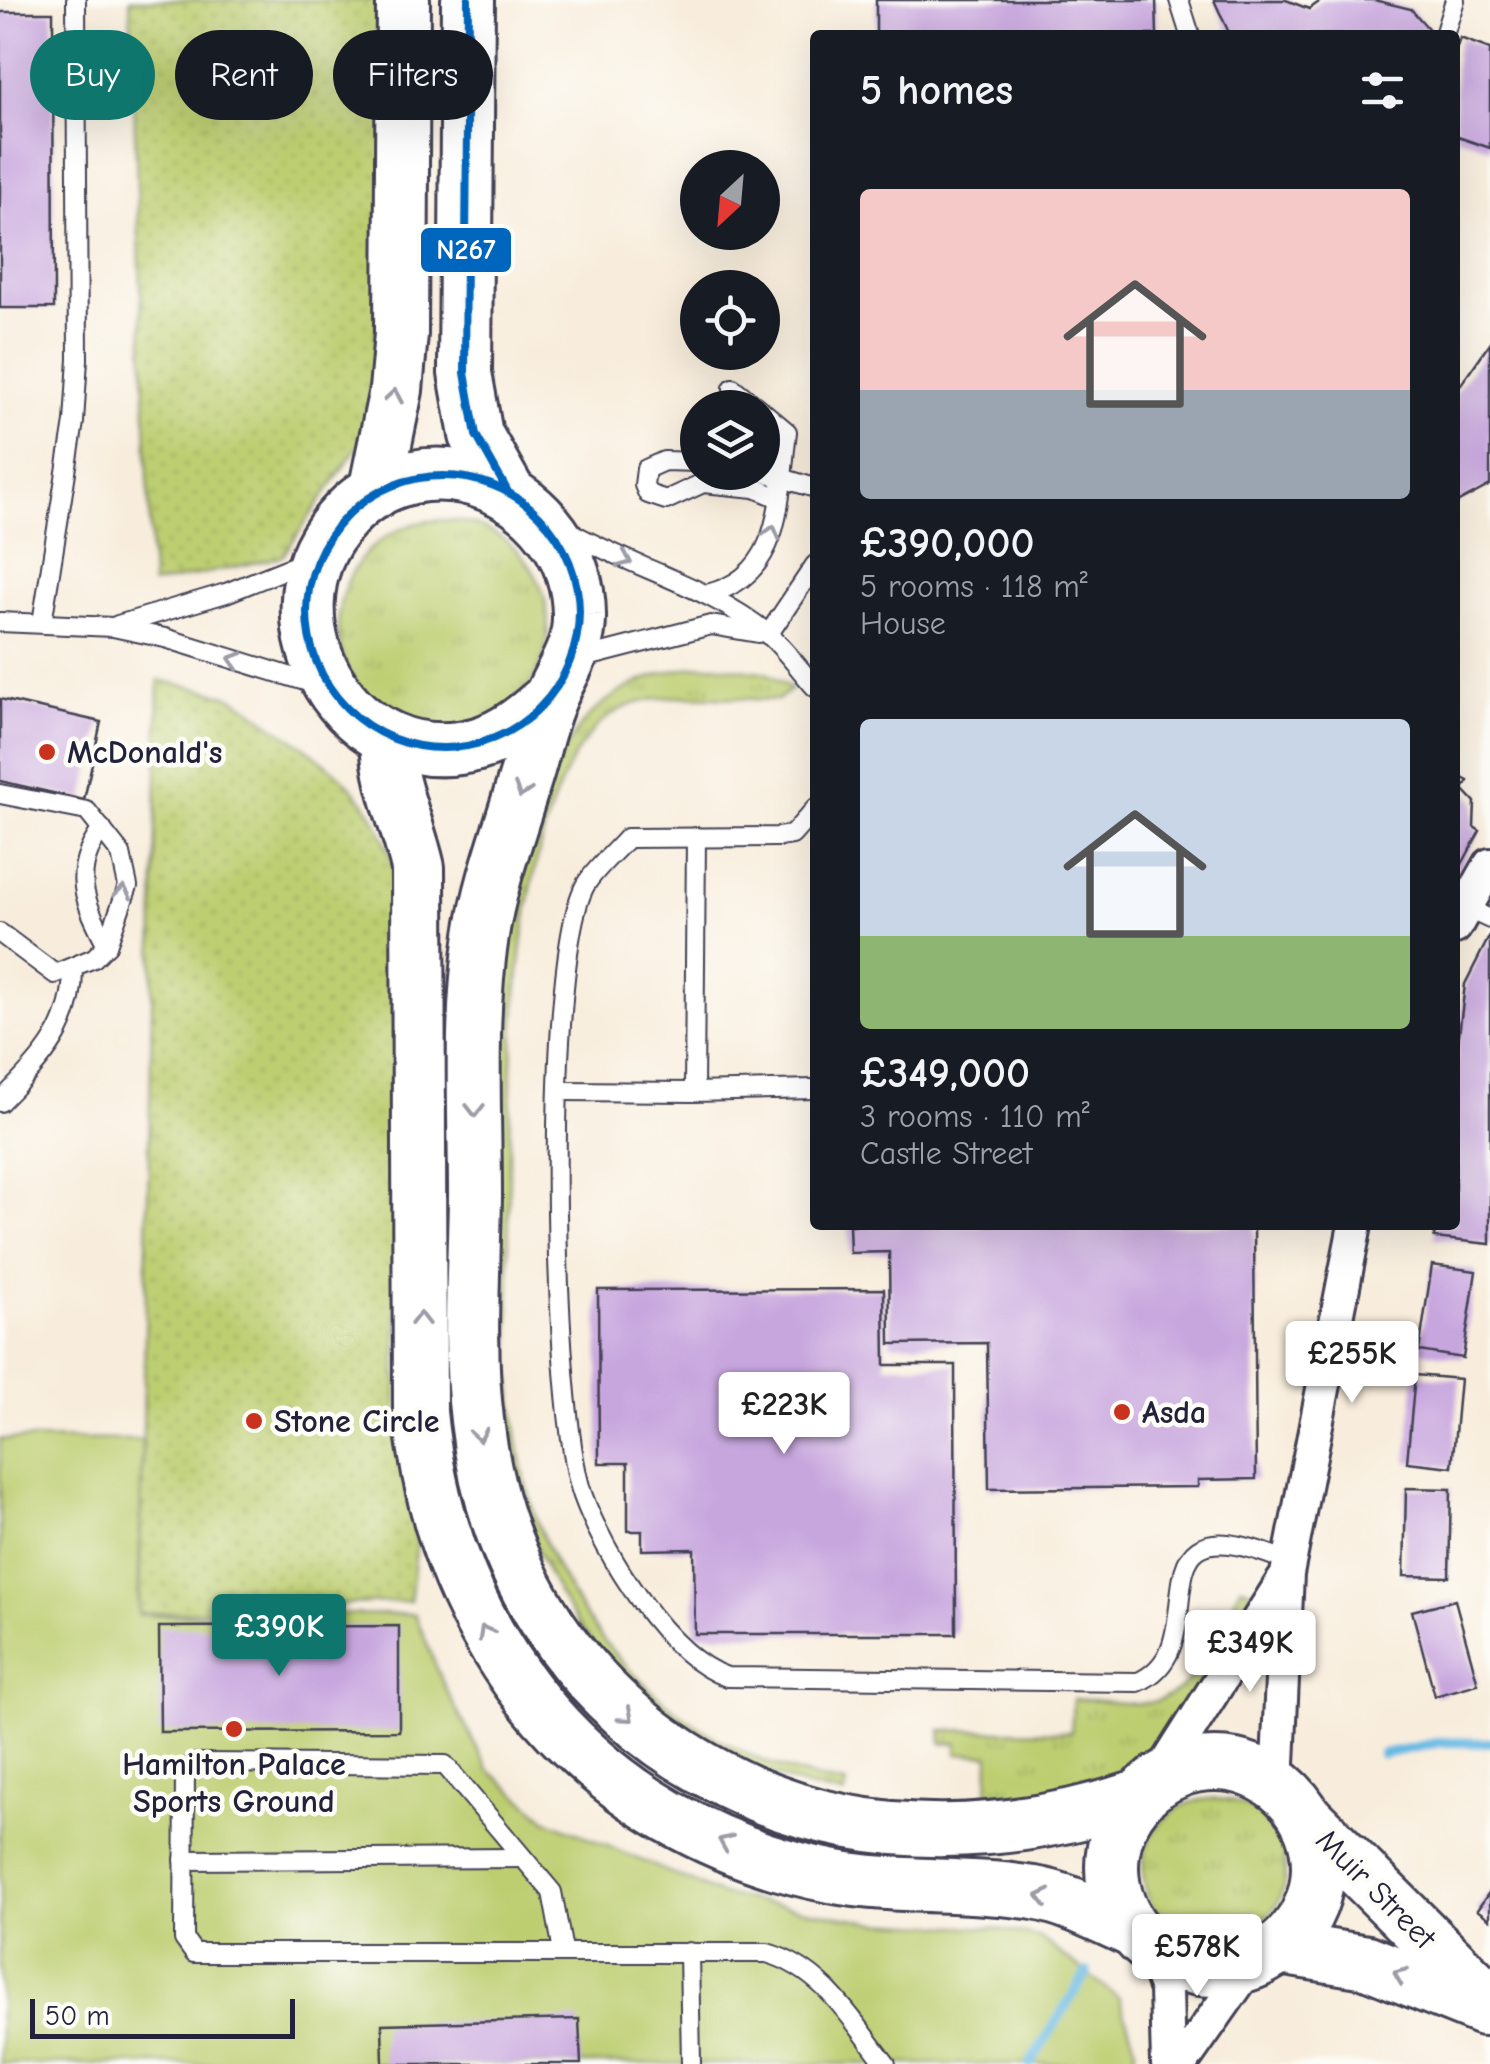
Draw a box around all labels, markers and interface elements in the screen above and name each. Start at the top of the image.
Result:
chip: Buy [30,30,155,120]
chip: Rent [175,30,313,120]
chip: Filters [333,30,493,120]
icon: filters [1355,63,1410,118]
text: 5 homes [860,66,1013,115]
north arrow [680,150,780,250]
map controls [680,150,780,490]
line badge: N267 [419,226,513,274]
text: N267 [436,234,496,266]
icon: home [1045,254,1225,434]
button: locate [680,270,780,370]
one-way arrow [383,388,404,405]
button: layers [680,390,780,490]
text: £390,000 [860,519,1034,568]
one-way arrow [760,523,781,540]
one-way arrow [615,548,633,568]
text: 5 rooms · 118 m² [860,568,1088,605]
text: House [860,605,946,642]
one-way arrow [227,651,244,671]
place label: McDonald's [67,734,222,771]
marker: McDonald's [36,741,58,763]
one-way arrow [513,782,534,799]
icon: home [1045,784,1225,964]
one-way arrow [112,884,133,900]
text: £349,000 [860,1049,1030,1098]
text: 3 rooms · 110 m² [860,1098,1090,1135]
one-way arrow [464,1104,486,1119]
text: Castle Street [860,1135,1032,1172]
one-way arrow [409,1310,431,1326]
pin: £255K [1282,1321,1422,1406]
text: £255K [1308,1335,1397,1372]
pin: £223K [714,1372,854,1457]
text: £223K [741,1386,827,1423]
place label: Asda [1142,1394,1206,1431]
marker: Asda [1111,1401,1133,1423]
place label: Stone Circle [274,1403,439,1440]
marker: Stone Circle [243,1410,265,1432]
one-way arrow [468,1426,489,1443]
pin: £390K [209,1594,349,1679]
text: £390K [234,1608,324,1645]
pin: £349K [1180,1610,1320,1695]
text: £349K [1207,1624,1293,1661]
one-way arrow [477,1625,497,1643]
one-way arrow [615,1705,634,1723]
marker: Hamilton Palace Sports Ground [223,1718,245,1740]
place label: Hamilton Palace Sports Ground [122,1746,346,1820]
street label: Muir Street [1308,1821,1444,1957]
one-way arrow [717,1834,735,1854]
one-way arrow [1035,1888,1052,1909]
pin: £578K [1127,1914,1267,1999]
text: £578K [1154,1928,1240,1965]
one-way arrow [1392,1967,1409,1987]
scale bar [30,1994,295,2038]
text: 50 m [45,2000,110,2032]

